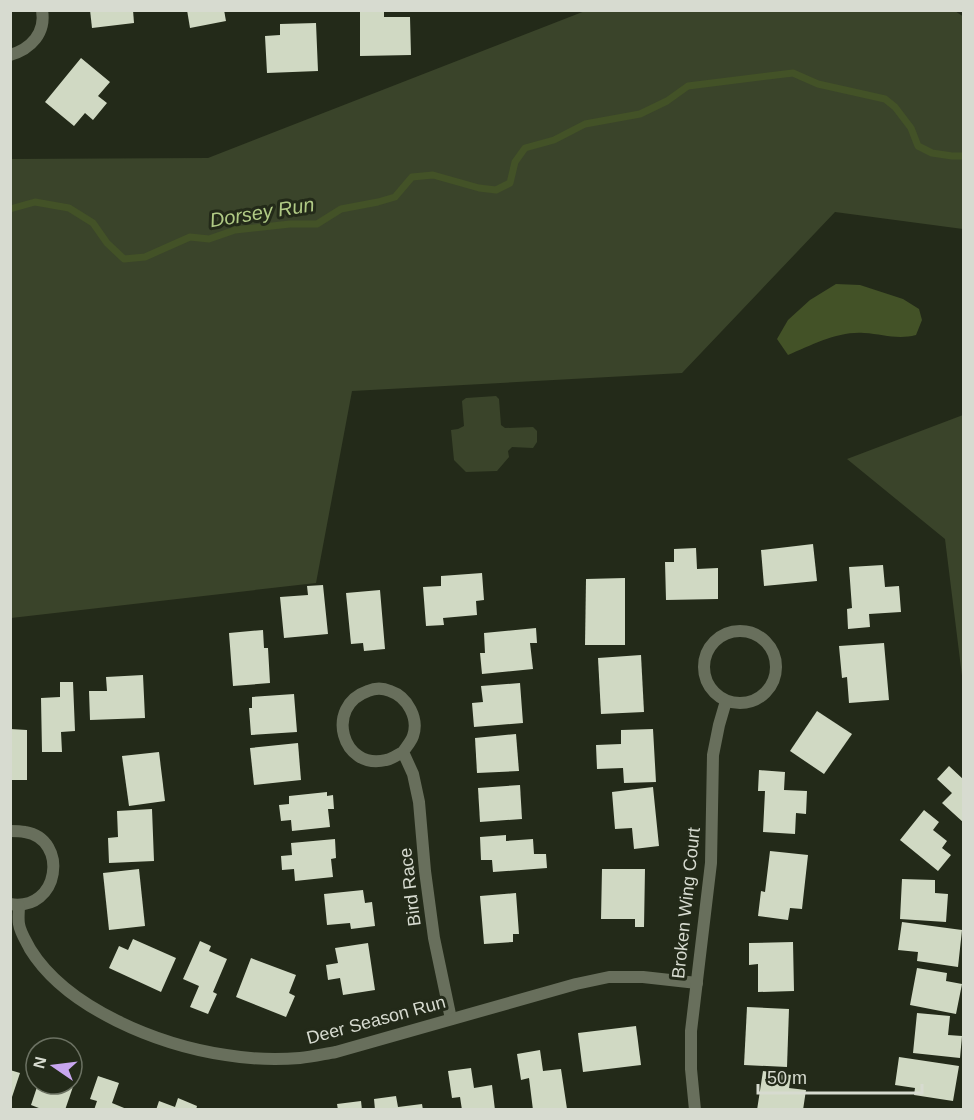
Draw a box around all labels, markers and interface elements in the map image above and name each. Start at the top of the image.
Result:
water label: Dorsey Run [208,193,316,231]
street label: Broken Wing Court [668,826,704,980]
street label: Bird Race [395,847,425,927]
street label: Deer Season Run [304,992,448,1048]
north arrow [24,1036,84,1096]
text: N [30,1055,50,1070]
scale bar [758,1057,922,1095]
text: 50 m [767,1068,807,1088]

